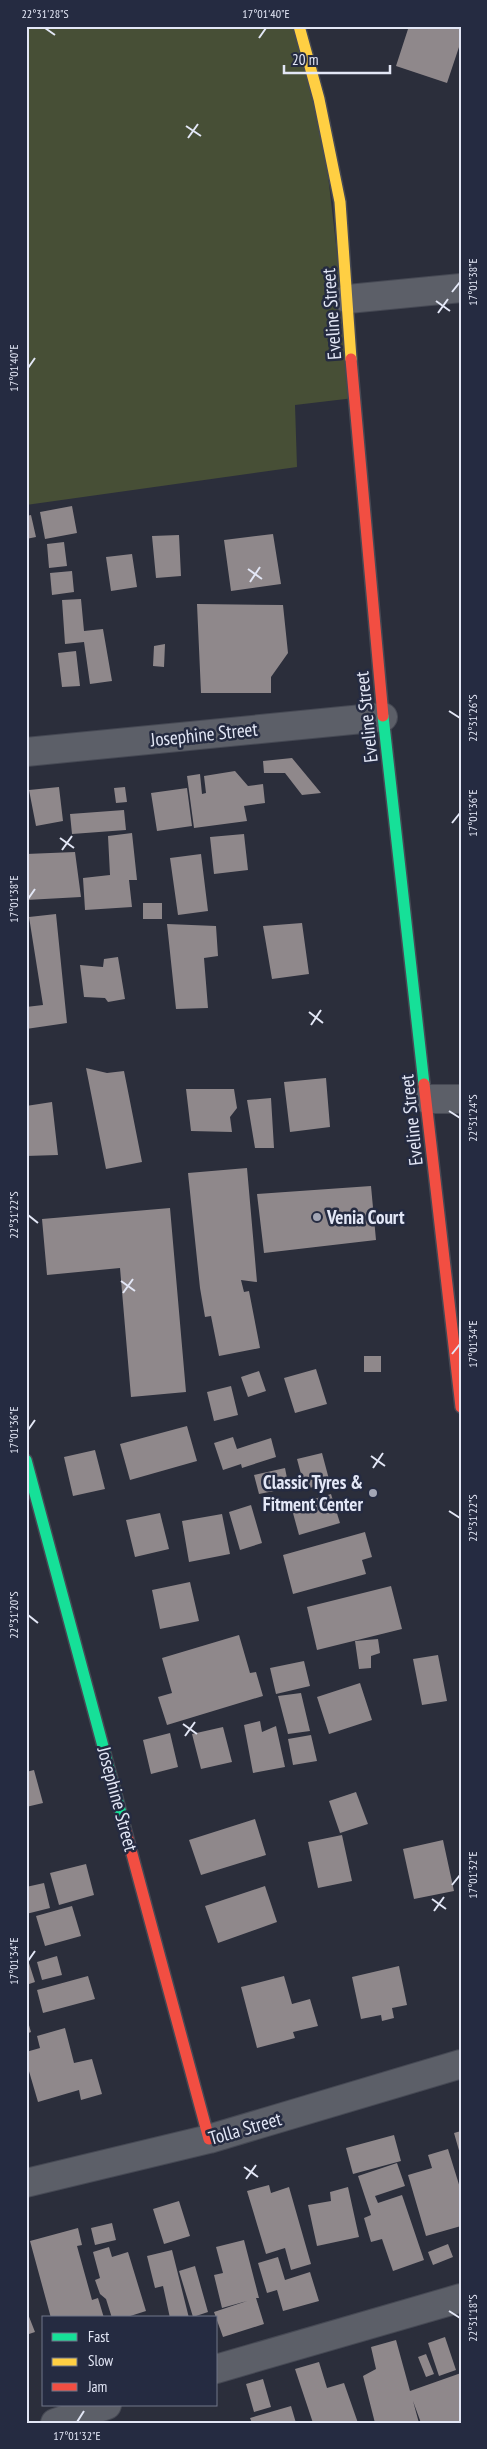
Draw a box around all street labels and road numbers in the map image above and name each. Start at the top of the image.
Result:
street label: Eveline Street [316,267,346,360]
street label: Eveline Street [349,669,383,764]
street label: Josephine Street [148,716,259,752]
street label: Eveline Street [394,1072,428,1167]
street label: Josephine Street [92,1743,144,1855]
street label: Tolla Street [206,2106,285,2150]

